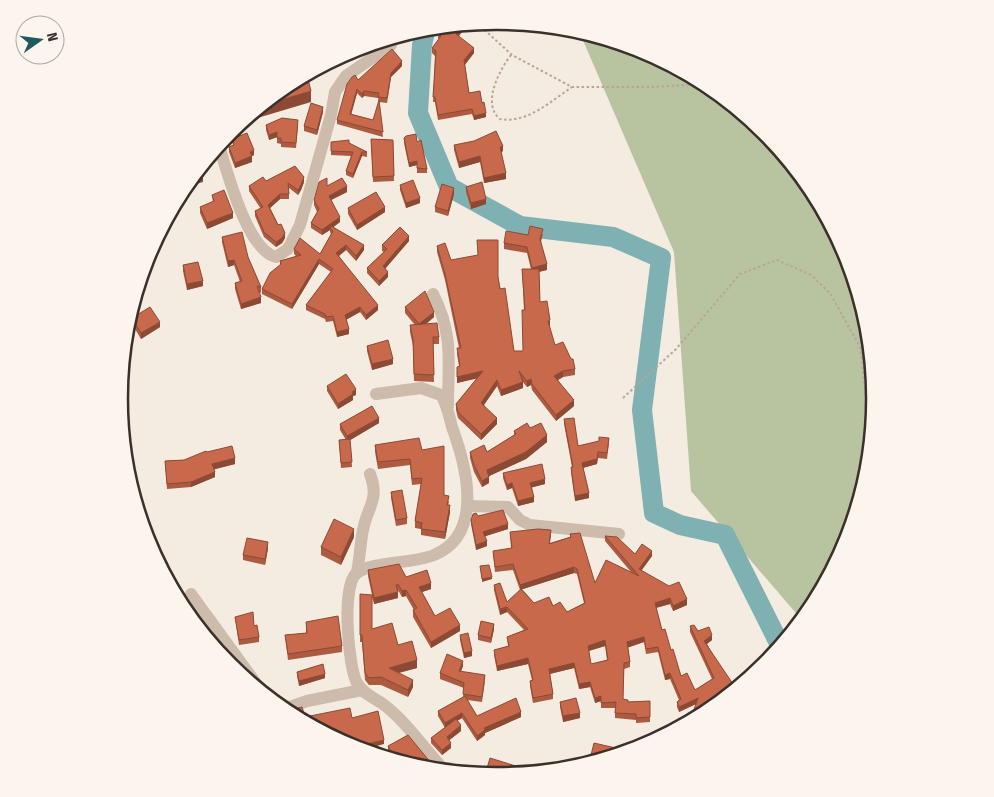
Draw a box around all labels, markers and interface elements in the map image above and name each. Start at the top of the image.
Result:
north arrow [15,15,65,65]
text: N [43,31,61,43]

